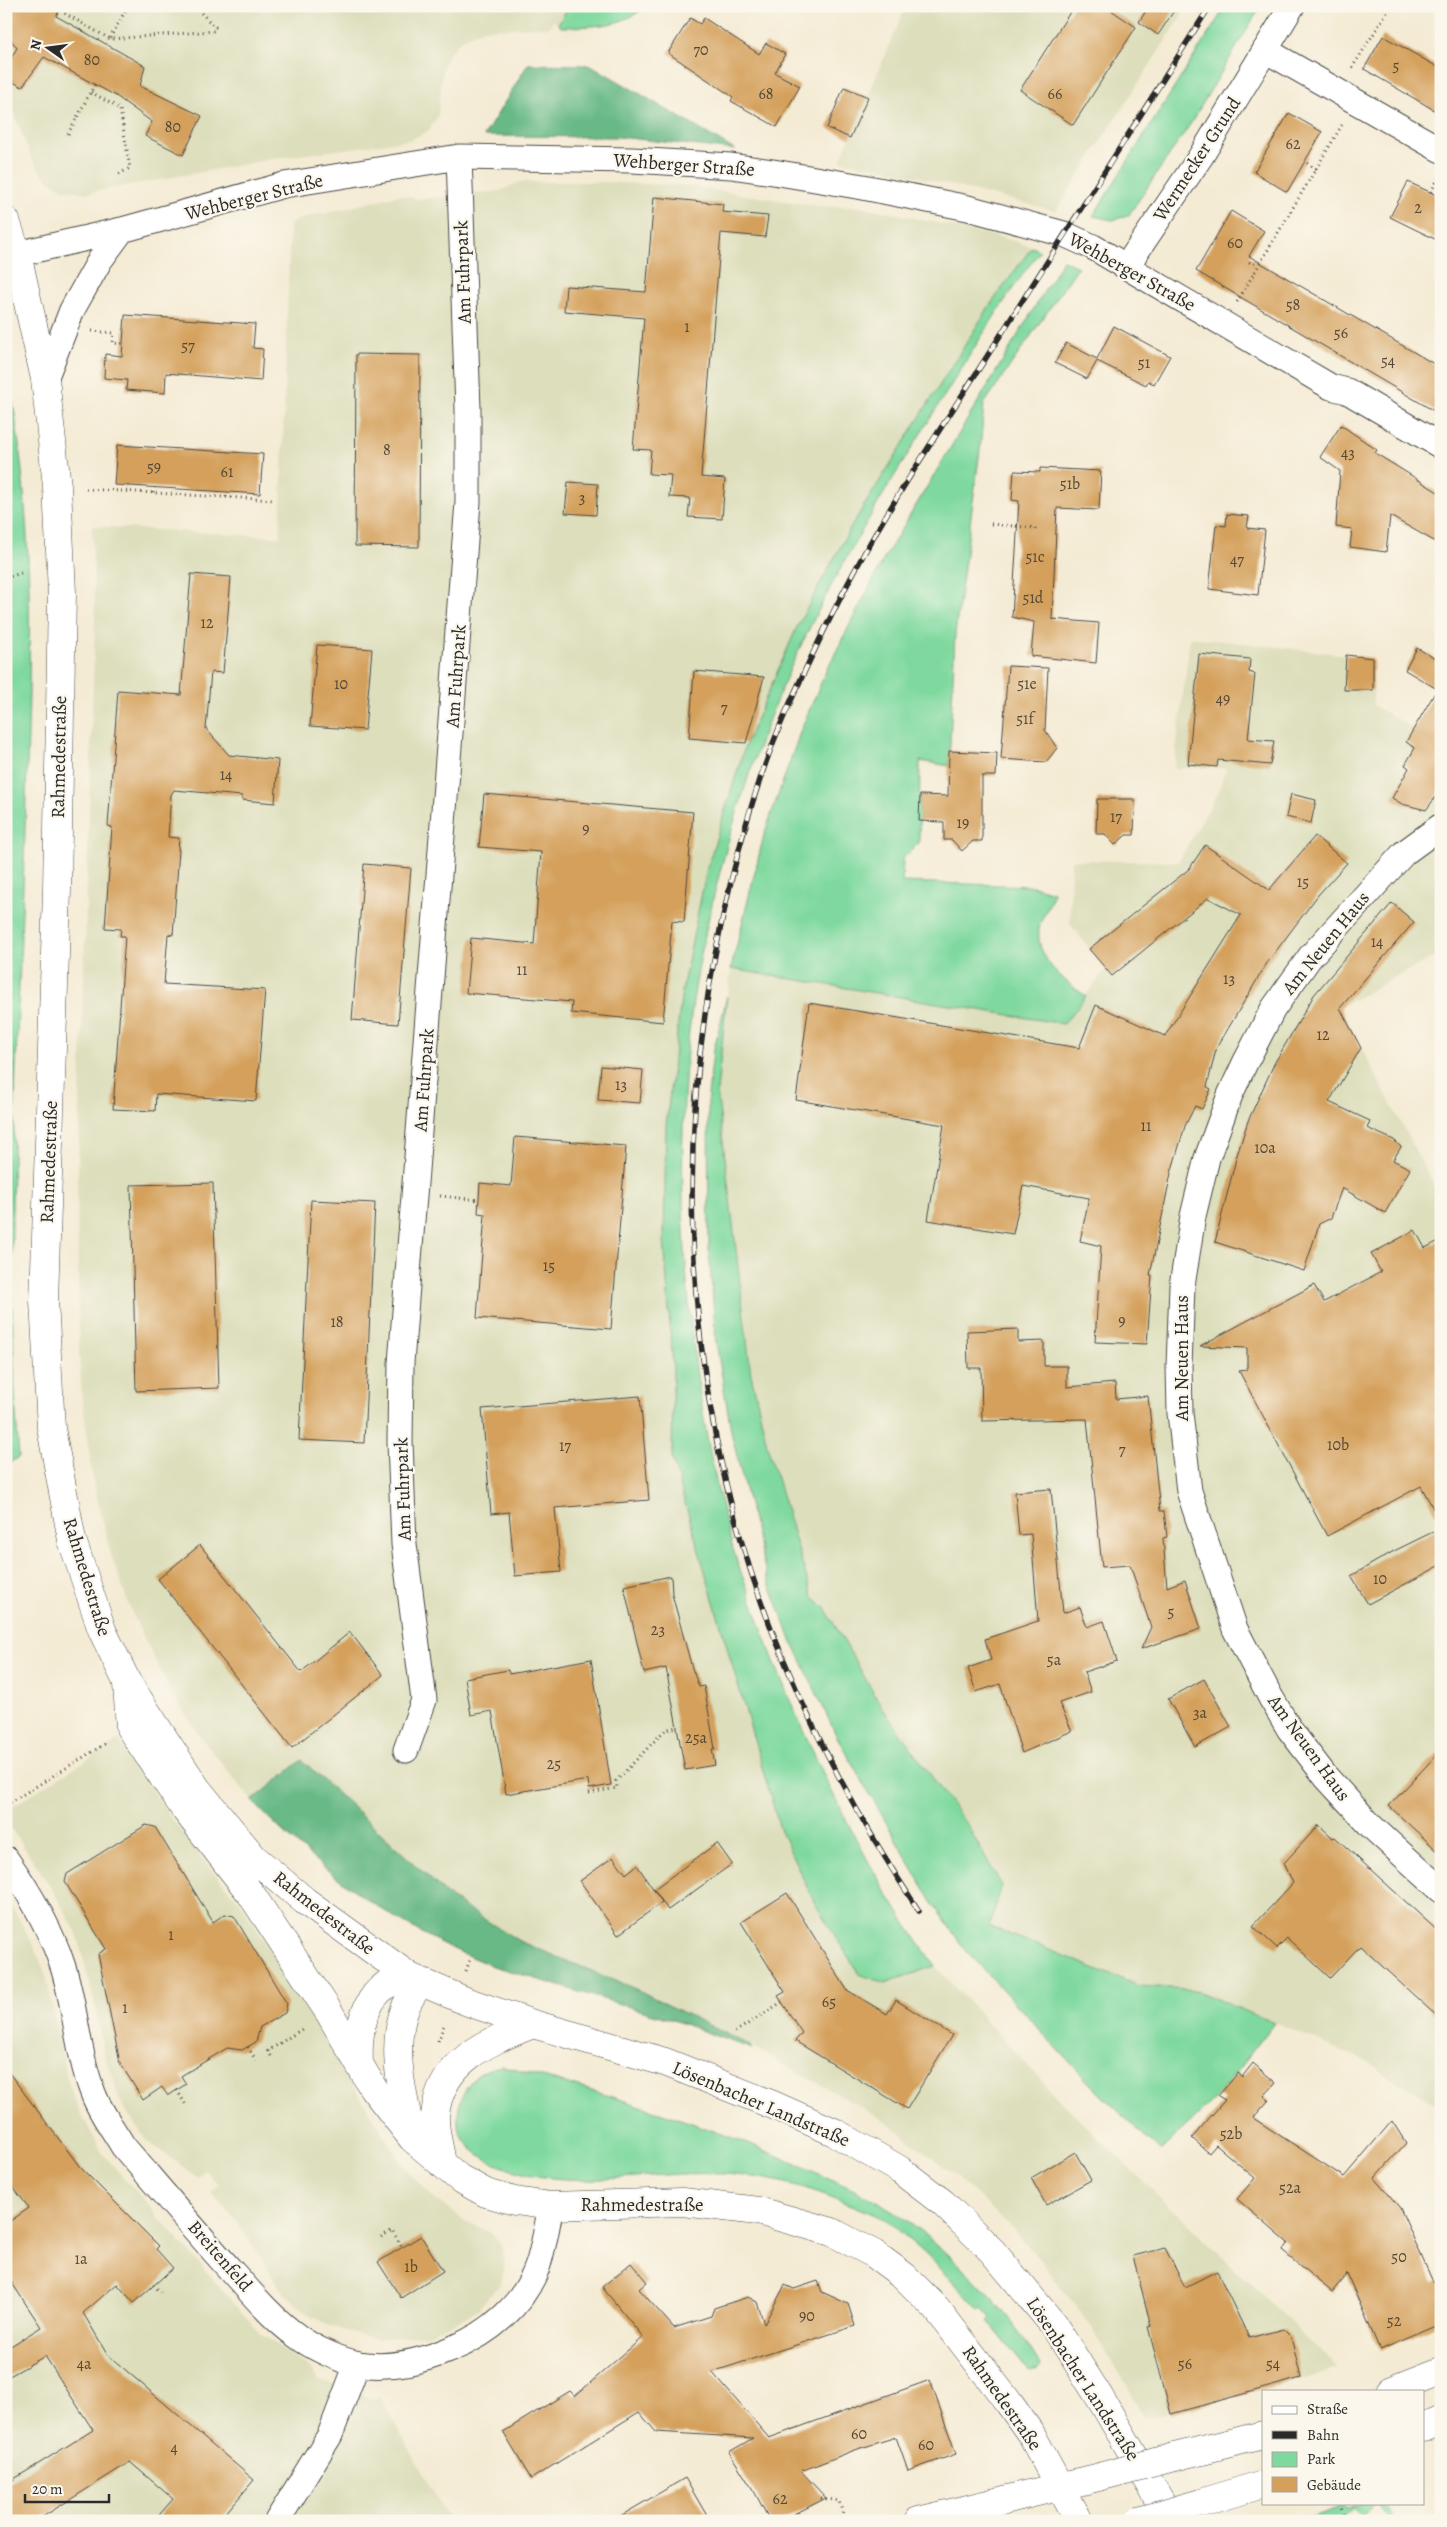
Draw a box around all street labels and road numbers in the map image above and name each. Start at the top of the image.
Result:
street label: Wermecker Grund [1146,91,1247,227]
street label: Wehberger Straße [612,147,755,183]
street label: Wehberger Straße [181,167,326,227]
street label: Am Fuhrpark [448,219,478,325]
street label: Wehberger Straße [1063,226,1200,318]
street label: Am Fuhrpark [439,623,473,729]
street label: Rahmedestraße [45,695,73,819]
street label: Am Neuen Haus [1276,886,1376,1001]
street label: Am Fuhrpark [407,1027,441,1133]
street label: Rahmedestraße [34,1100,64,1224]
street label: Am Neuen Haus [1169,1295,1195,1422]
street label: Am Fuhrpark [388,1436,418,1542]
street label: Rahmedestraße [57,1514,117,1640]
street label: Am Neuen Haus [1261,1689,1356,1807]
street label: Rahmedestraße [268,1865,380,1961]
street label: Lösenbacher Landstraße [668,2055,854,2153]
street label: Rahmedestraße [581,2192,703,2218]
street label: Breitenfeld [182,2215,259,2298]
street label: Lösenbacher Landstraße [1020,2292,1146,2466]
street label: Rahmedestraße [956,2340,1048,2456]

